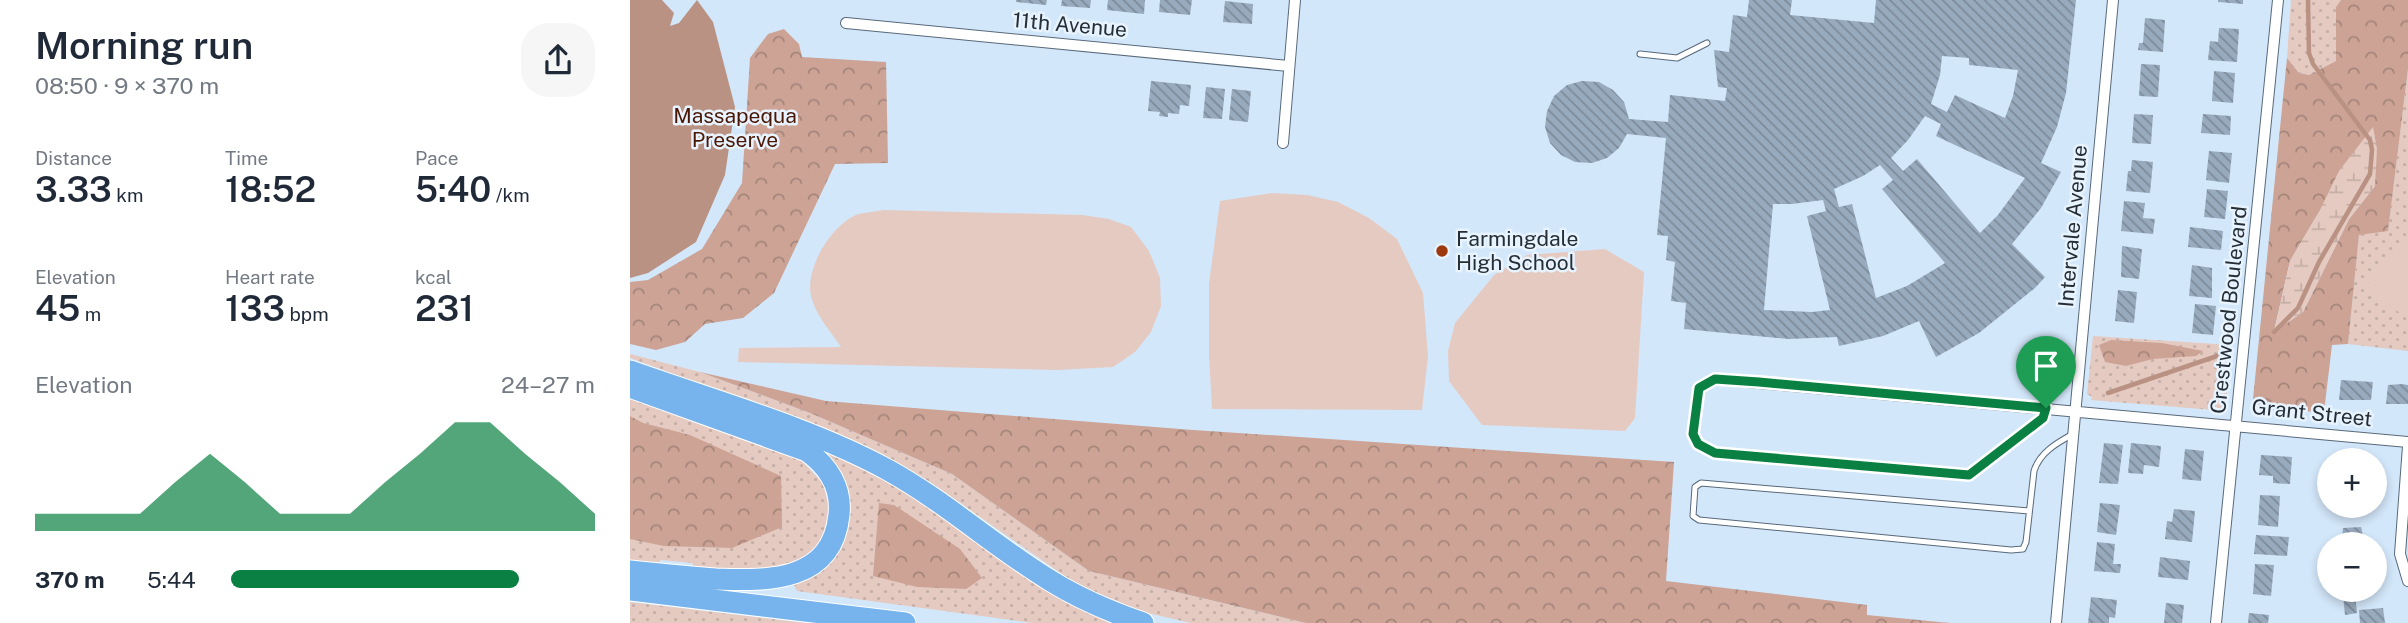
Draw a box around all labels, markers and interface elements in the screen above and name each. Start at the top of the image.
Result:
street label: 11th Avenue [1012,7,1128,42]
text: Morning run [35,23,253,68]
button: share [521,23,595,97]
text: 08:50 · 9 × 370 m [35,72,219,99]
park label: Massapequa Preserve [673,103,797,152]
street label: Intervale Avenue [2053,144,2092,308]
text: Distance [35,147,112,169]
text: Time [225,147,268,169]
text: Pace [415,147,458,169]
text: 3.33 [35,169,112,210]
text: 18:52 [225,169,316,210]
text: 5:40 [415,169,491,210]
text: km [112,184,143,206]
text: /km [491,184,530,206]
street label: Crestwood Boulevard [2205,205,2252,415]
place label: Farmingdale High School [1456,226,1578,275]
marker: Farmingdale High School [1434,243,1450,259]
text: Elevation [35,266,116,288]
text: Heart rate [225,266,315,288]
text: kcal [415,266,452,288]
text: 45 [35,288,80,329]
text: 133 [225,288,285,329]
text: 231 [415,288,474,329]
text: m [80,303,101,325]
text: bpm [285,303,329,325]
pin [2016,336,2076,408]
icon: arrive [2027,347,2065,385]
text: Elevation [35,371,133,398]
text: 24–27 m [501,371,595,398]
street label: Grant Street [2251,394,2374,431]
map controls [2317,448,2387,602]
button: + [2317,448,2387,518]
button: − [2317,532,2387,602]
text: 370 m [35,566,105,593]
text: 5:44 [147,566,196,593]

